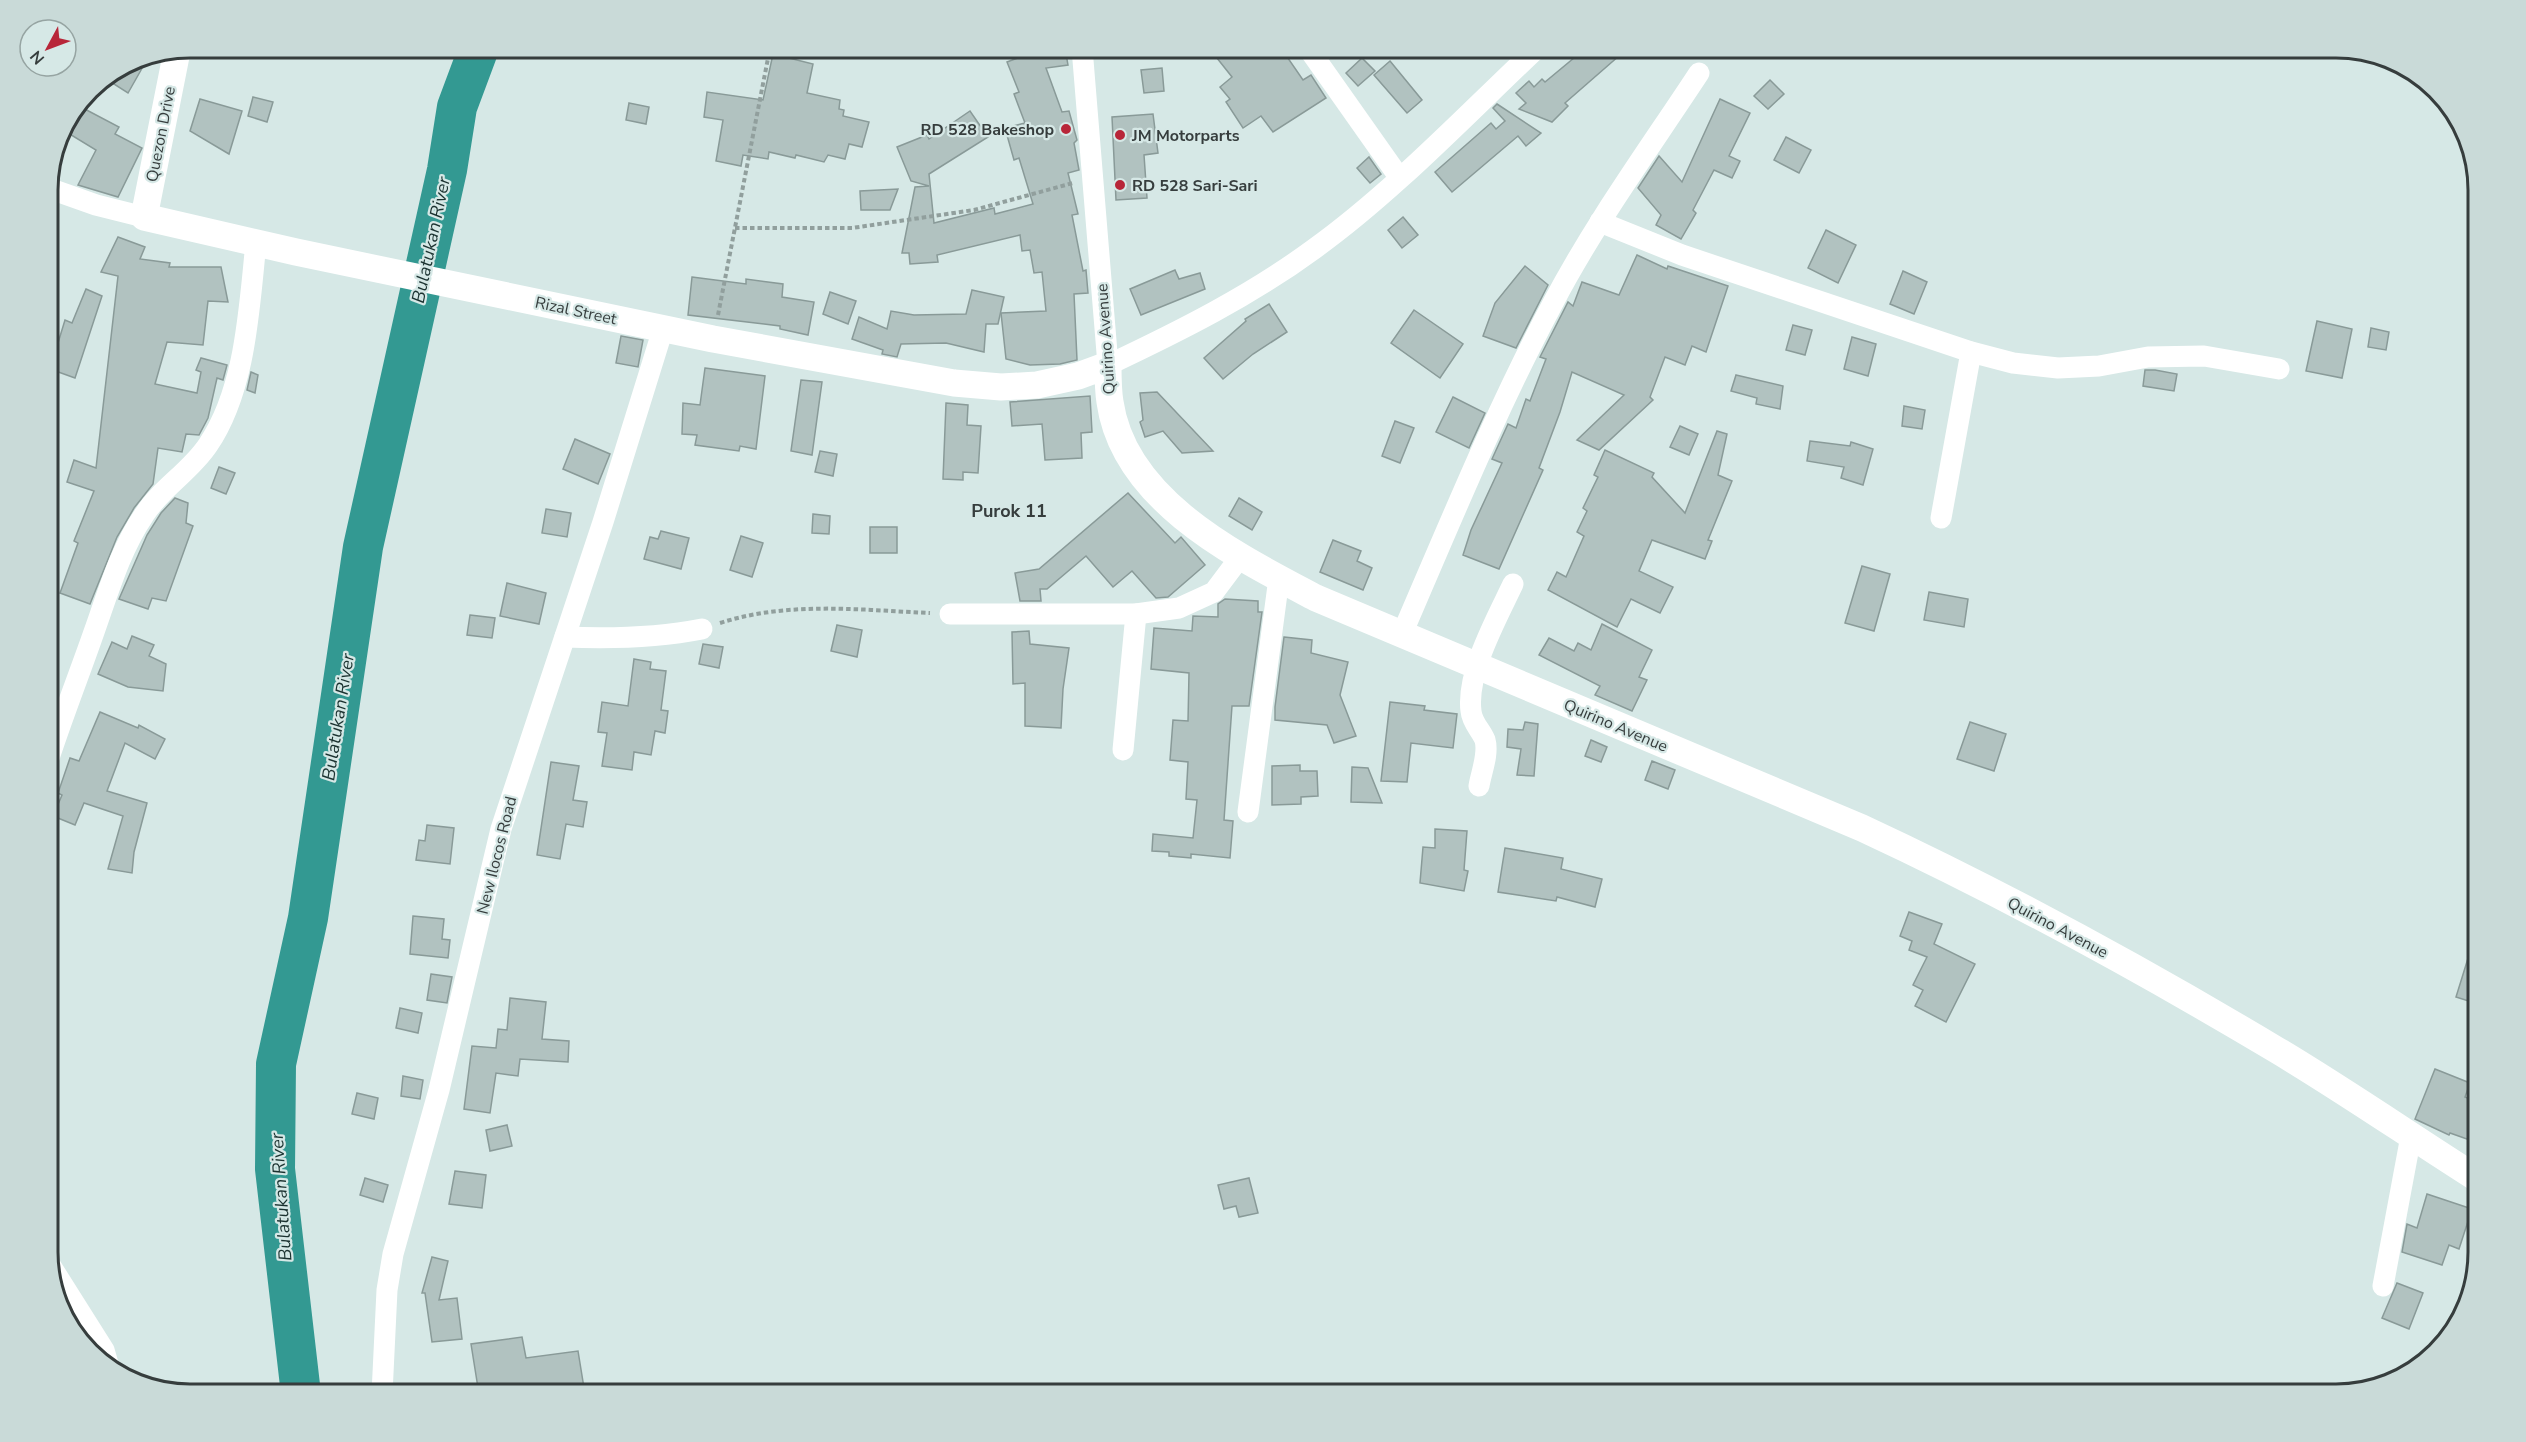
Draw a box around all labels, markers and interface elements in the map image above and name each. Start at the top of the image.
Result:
north arrow [18,18,78,78]
text: N [25,45,50,69]
street label: Quezon Drive [141,84,181,184]
place label: RD 528 Bakeshop [921,119,1054,141]
marker: RD 528 Bakeshop [1059,122,1073,136]
place label: JM Motorparts [1131,125,1240,147]
marker: JM Motorparts [1113,128,1127,142]
water label: Bulatukan River [406,174,456,305]
place label: RD 528 Sari-Sari [1132,175,1258,197]
marker: RD 528 Sari-Sari [1113,178,1127,192]
street label: Quirino Avenue [1091,283,1121,395]
street label: Rizal Street [533,292,619,330]
district label: Purok 11 [971,499,1047,523]
water label: Bulatukan River [316,651,360,782]
street label: Quirino Avenue [1560,694,1671,758]
street label: New Ilocos Road [472,794,522,916]
street label: Quirino Avenue [2003,892,2112,964]
water label: Bulatukan River [265,1132,297,1262]

